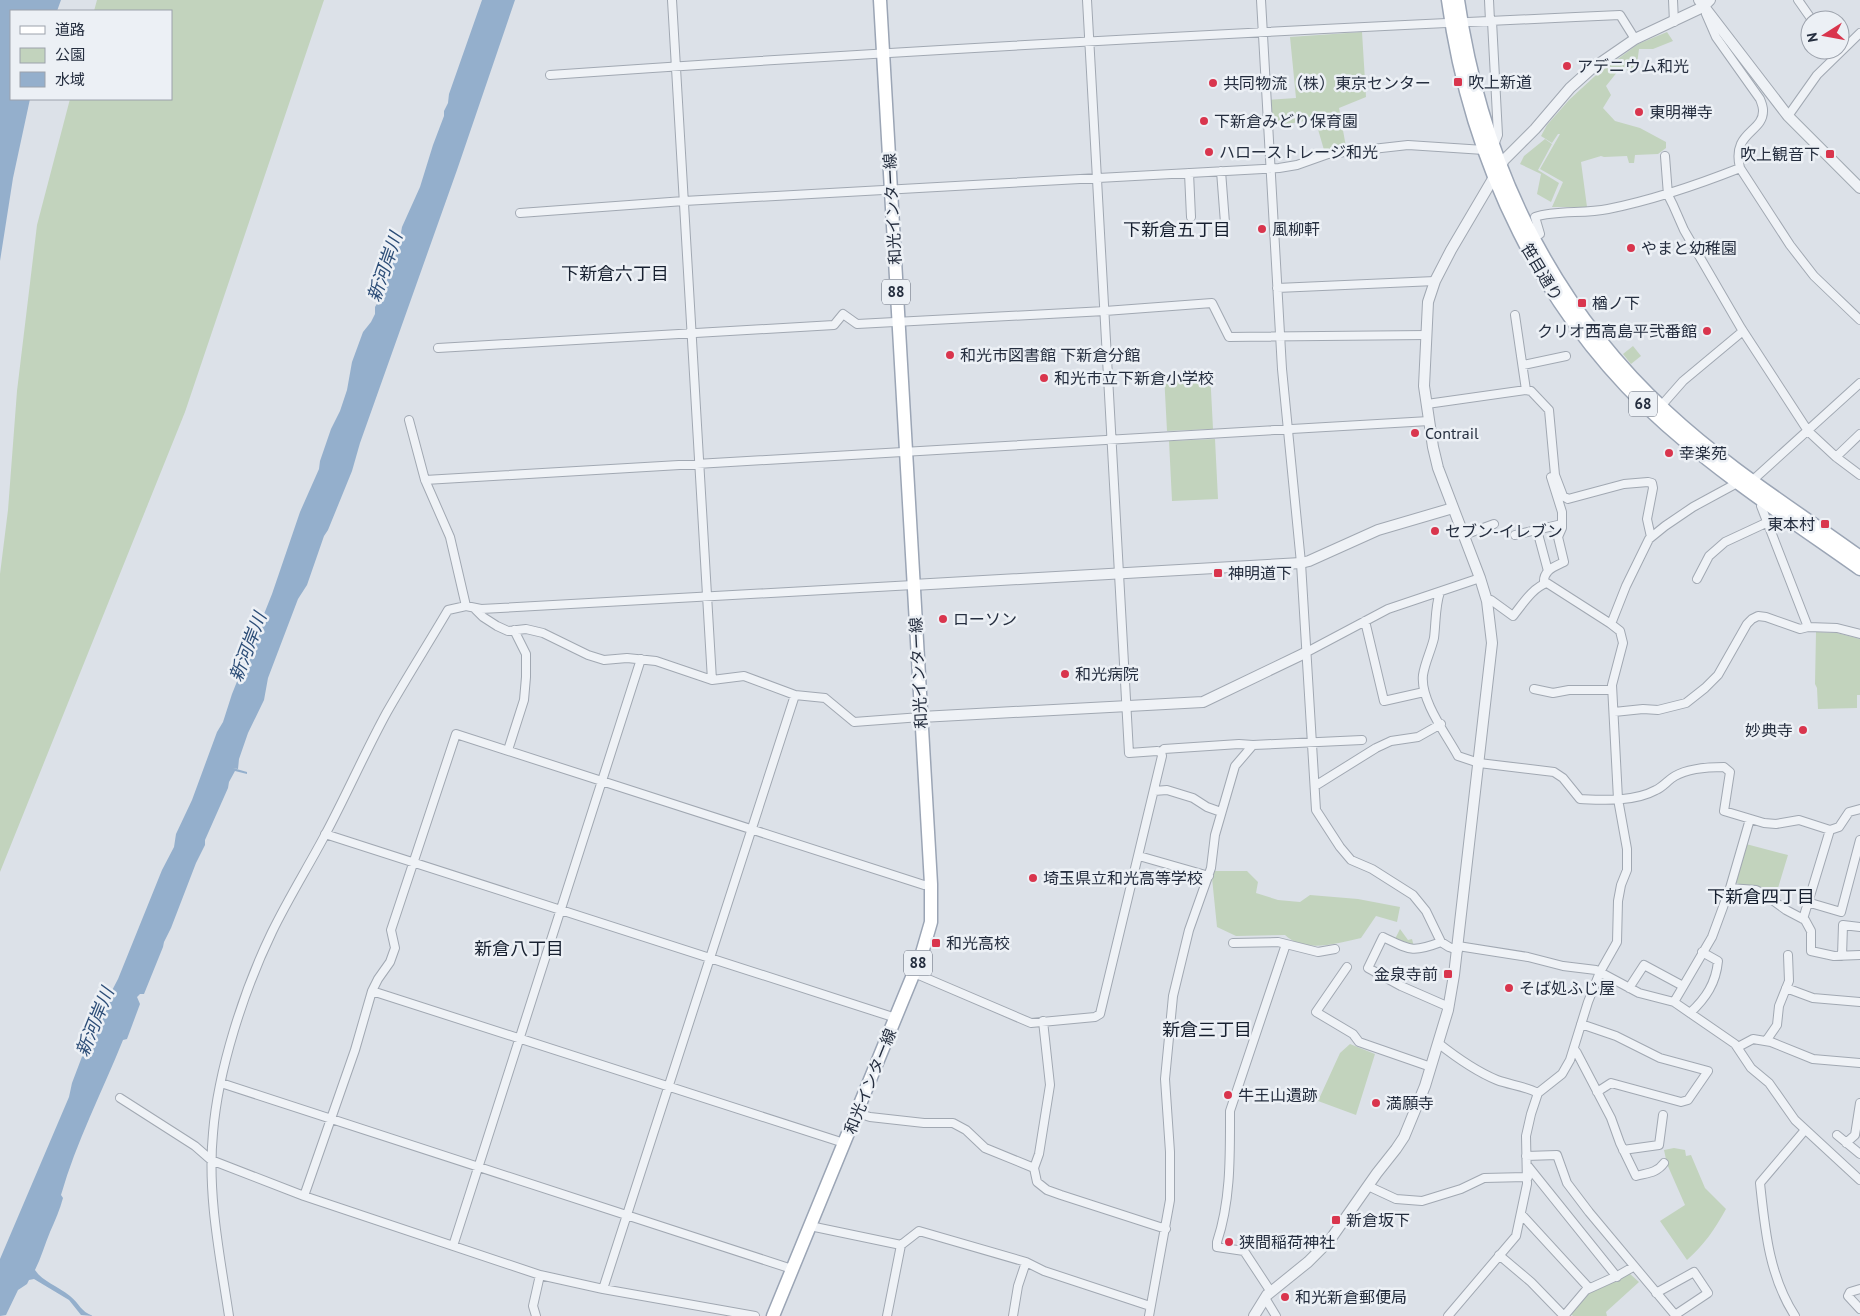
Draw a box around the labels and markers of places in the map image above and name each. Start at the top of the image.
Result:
place label: アデニウム和光 [1577,56,1689,76]
marker: アデニウム和光 [1561,60,1573,72]
place label: 吹上新道 [1468,72,1532,92]
place label: 共同物流（株）東京センター [1223,73,1431,93]
marker: 吹上新道 [1452,76,1464,88]
marker: 共同物流（株）東京センター [1207,77,1219,89]
place label: 東明禅寺 [1649,102,1713,122]
marker: 東明禅寺 [1633,106,1645,118]
place label: 下新倉みどり保育園 [1214,111,1358,131]
marker: 下新倉みどり保育園 [1198,115,1210,127]
place label: ハローストレージ和光 [1219,142,1378,162]
place label: 吹上観音下 [1740,144,1820,164]
marker: ハローストレージ和光 [1203,146,1215,158]
marker: 吹上観音下 [1824,148,1836,160]
place label: 風柳軒 [1272,219,1320,239]
marker: 風柳軒 [1256,223,1268,235]
place label: やまと幼稚園 [1641,238,1737,258]
marker: やまと幼稚園 [1625,242,1637,254]
place label: 楢ノ下 [1592,293,1640,313]
marker: 楢ノ下 [1576,297,1588,309]
place label: クリオ西高島平弐番館 [1537,321,1697,341]
marker: クリオ西高島平弐番館 [1701,325,1713,337]
place label: 和光市図書館 下新倉分館 [960,345,1140,365]
marker: 和光市図書館 下新倉分館 [944,349,956,361]
place label: 和光市立下新倉小学校 [1054,368,1214,388]
marker: 和光市立下新倉小学校 [1038,372,1050,384]
place label: Contrail [1425,423,1479,443]
marker: Contrail [1409,427,1421,439]
place label: 幸楽苑 [1679,443,1727,463]
marker: 幸楽苑 [1663,447,1675,459]
place label: 東本村 [1767,514,1815,534]
marker: 東本村 [1819,518,1831,530]
place label: セブン-イレブン [1445,521,1563,541]
marker: セブン-イレブン [1429,525,1441,537]
place label: 神明道下 [1228,563,1292,583]
marker: 神明道下 [1212,567,1224,579]
place label: ローソン [953,609,1017,629]
marker: ローソン [937,613,949,625]
place label: 和光病院 [1075,664,1139,684]
marker: 和光病院 [1059,668,1071,680]
place label: 妙典寺 [1745,720,1793,740]
marker: 妙典寺 [1797,724,1809,736]
place label: 埼玉県立和光高等学校 [1043,868,1203,888]
marker: 埼玉県立和光高等学校 [1027,872,1039,884]
place label: 和光高校 [946,933,1010,953]
marker: 和光高校 [930,937,942,949]
place label: 金泉寺前 [1374,964,1438,984]
marker: 金泉寺前 [1442,968,1454,980]
place label: そば処ふじ屋 [1519,978,1615,998]
marker: そば処ふじ屋 [1503,982,1515,994]
place label: 牛王山遺跡 [1238,1085,1318,1105]
marker: 牛王山遺跡 [1222,1089,1234,1101]
place label: 満願寺 [1386,1093,1434,1113]
marker: 満願寺 [1370,1097,1382,1109]
place label: 新倉坂下 [1346,1210,1410,1230]
marker: 新倉坂下 [1330,1214,1342,1226]
place label: 狭間稲荷神社 [1239,1232,1335,1252]
marker: 狭間稲荷神社 [1223,1236,1235,1248]
place label: 和光新倉郵便局 [1295,1287,1407,1307]
marker: 和光新倉郵便局 [1279,1291,1291,1303]

